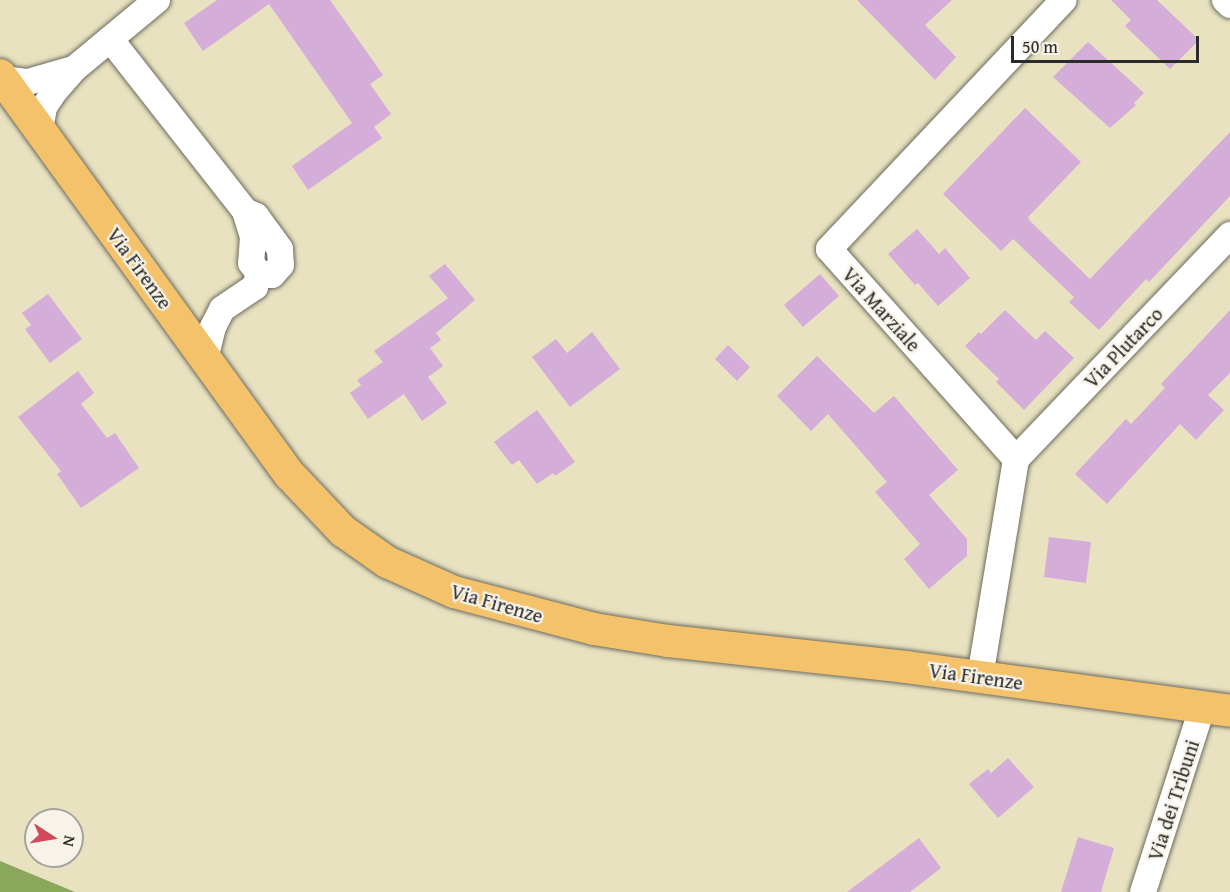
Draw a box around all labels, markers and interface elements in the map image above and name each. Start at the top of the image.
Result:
scale bar [1014,24,1202,62]
text: 50 m [1022,33,1058,60]
street label: Via Firenze [102,223,178,313]
street label: Via Marziale [838,262,926,356]
street label: Via Plutarco [1078,302,1168,392]
street label: Via Firenze [448,578,546,628]
street label: Via Firenze [927,658,1025,694]
street label: Via dei Tribuni [1142,737,1204,863]
north arrow [24,808,84,868]
text: N [57,834,83,849]

